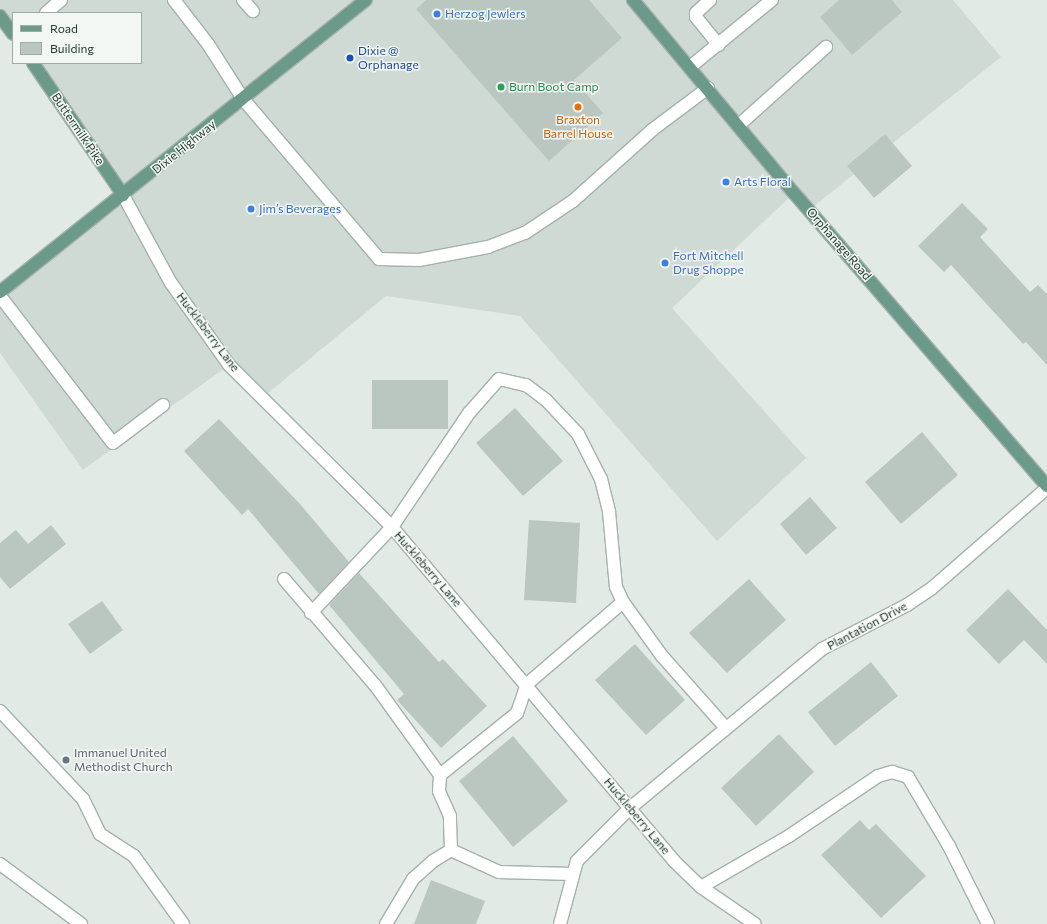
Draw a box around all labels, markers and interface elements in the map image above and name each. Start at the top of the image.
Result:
place label: Herzog Jewlers [445,7,526,21]
marker: Herzog Jewlers [432,9,442,19]
legend [12,12,142,64]
text: Road [50,21,78,35]
text: Building [50,41,94,55]
place label: Dixie @ Orphanage [358,44,419,72]
marker: Dixie @ Orphanage [345,53,355,63]
place label: Burn Boot Camp [509,80,599,94]
marker: Burn Boot Camp [496,82,506,92]
street label: Buttermilk Pike [49,90,107,168]
marker: Braxton Barrel House [573,102,583,112]
place label: Braxton Barrel House [543,113,613,141]
street label: Dixie Highway [149,117,219,177]
place label: Arts Floral [734,175,791,189]
marker: Arts Floral [721,177,731,187]
place label: Jim’s Beverages [259,202,341,216]
marker: Jim’s Beverages [246,204,256,214]
street label: Orphanage Road [804,205,874,283]
place label: Fort Mitchell Drug Shoppe [673,249,744,277]
marker: Fort Mitchell Drug Shoppe [660,258,670,268]
street label: Huckleberry Lane [174,290,242,374]
street label: Huckleberry Lane [391,528,465,610]
street label: Plantation Drive [825,599,909,653]
place label: Immanuel United Methodist Church [74,746,173,774]
marker: Immanuel United Methodist Church [61,755,71,765]
street label: Huckleberry Lane [601,775,673,857]

